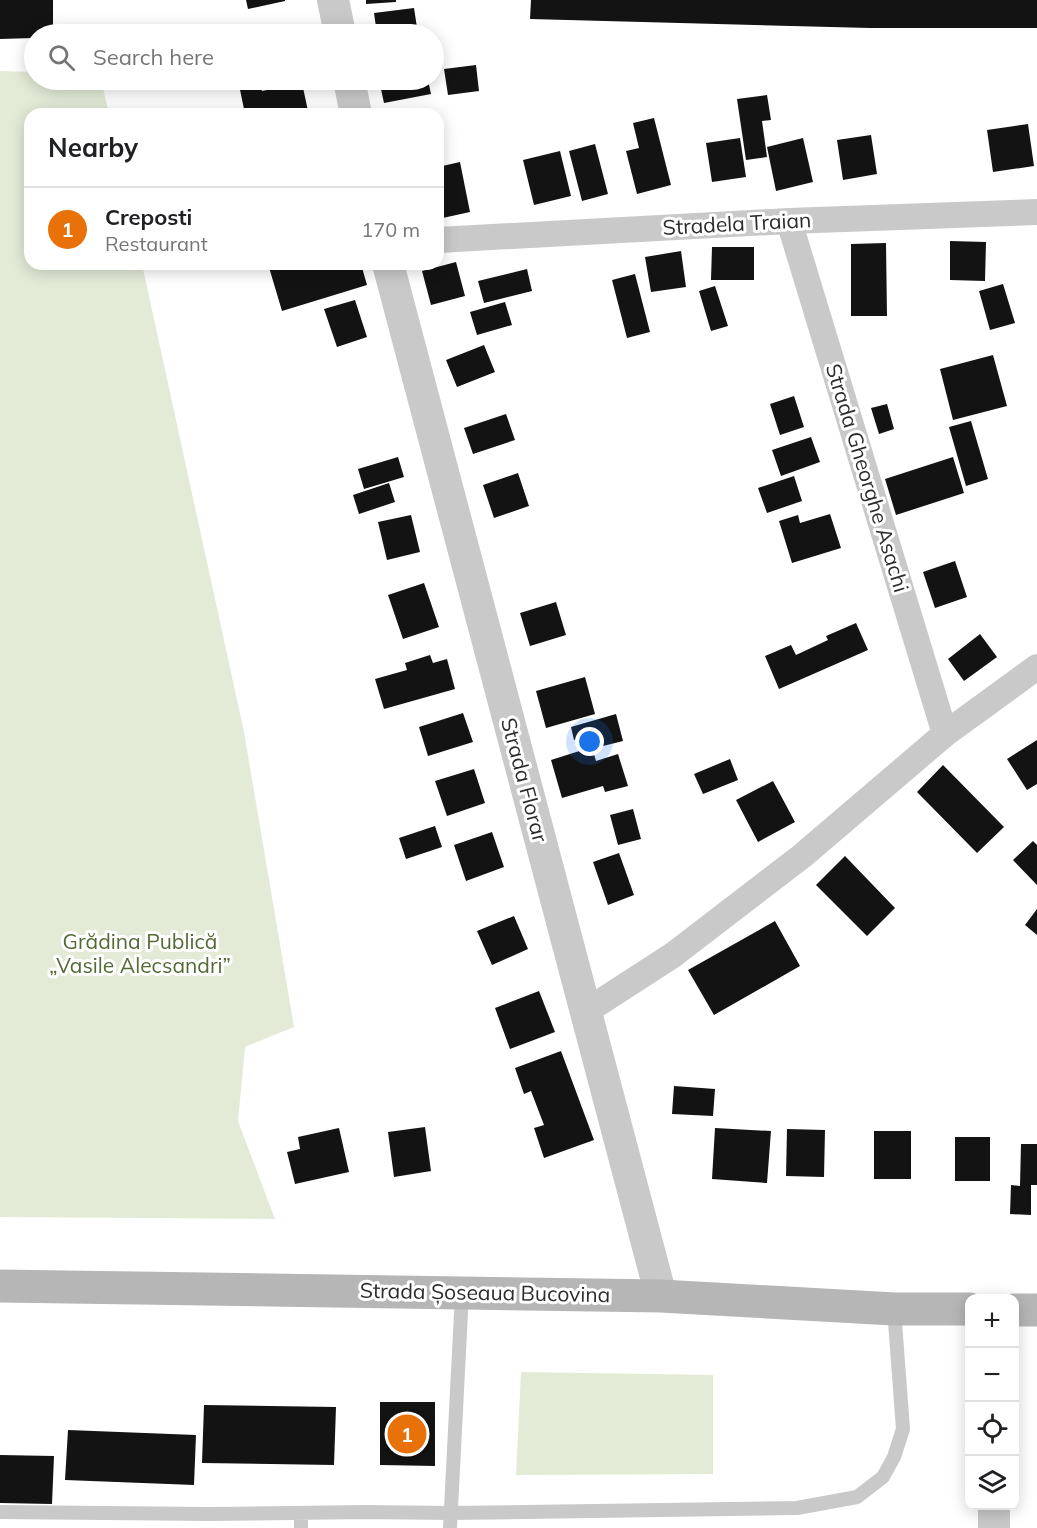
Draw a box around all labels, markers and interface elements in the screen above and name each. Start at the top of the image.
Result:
search box [24,24,444,90]
icon: search [45,41,78,74]
text: Search here [93,43,214,71]
text: Nearby [48,131,138,164]
text: Creposti [105,203,192,231]
street label: Stradela Traian [662,206,812,240]
text: 1 [62,217,74,242]
text: 170 m [361,217,420,242]
text: Restaurant [105,231,208,256]
street label: Strada Gheorghe Asachi [821,360,915,595]
street label: Strada Florar [496,715,554,845]
your location [575,727,604,756]
park label: Grădina Publică „Vasile Alecsandri” [49,928,231,978]
street label: Strada Șoseaua Bucovina [360,1277,610,1308]
map controls [965,1294,1019,1510]
button: + [965,1294,1019,1348]
button: − [965,1348,1019,1402]
button: locate [965,1402,1019,1456]
pin: 1 [388,1412,426,1456]
button: layers [965,1456,1019,1510]

